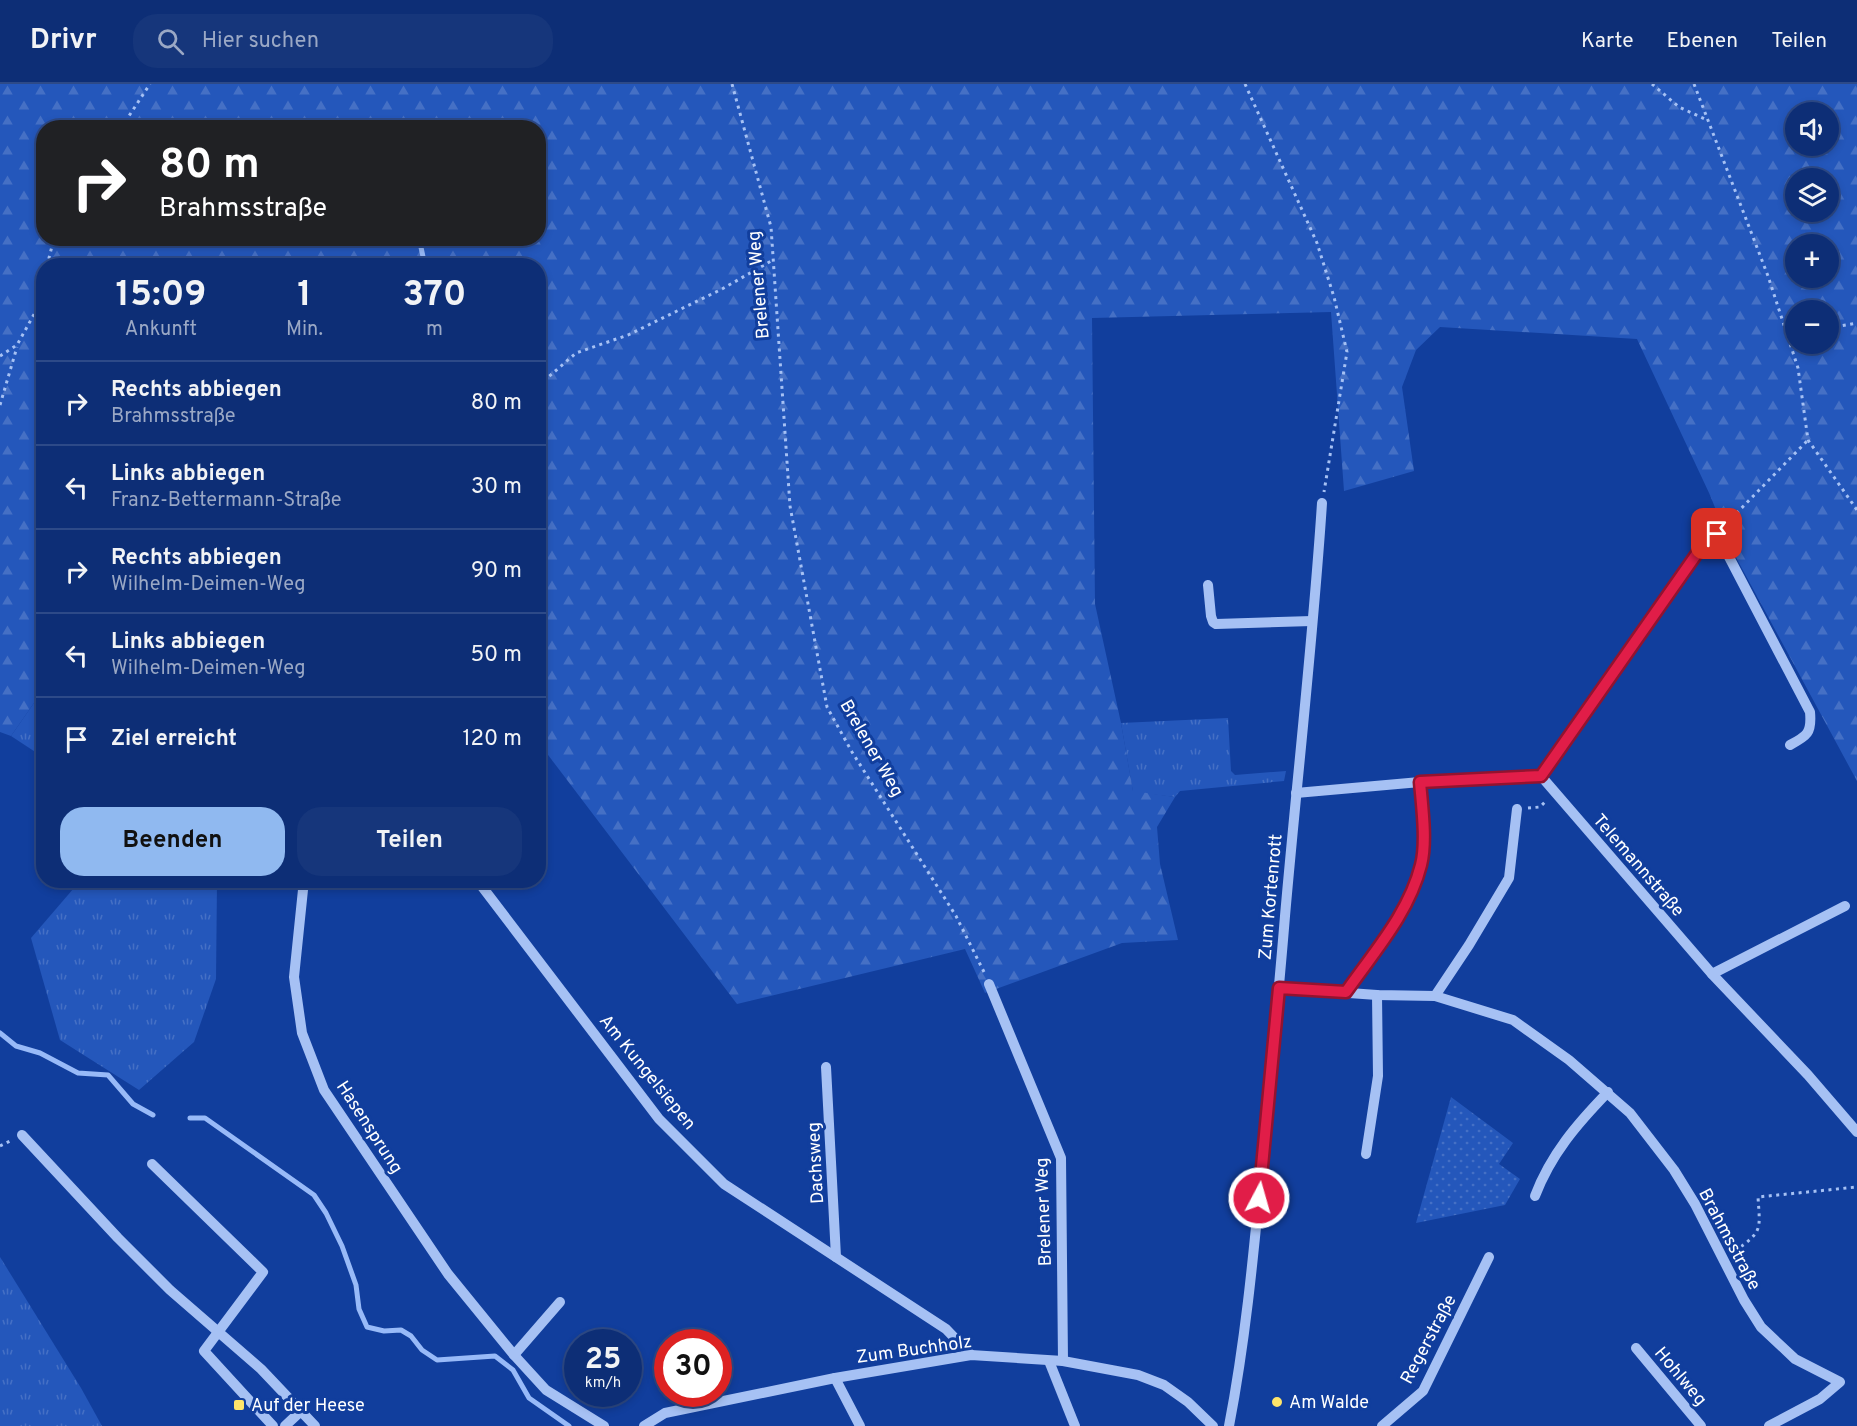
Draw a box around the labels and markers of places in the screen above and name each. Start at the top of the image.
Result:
pin [1691,508,1742,559]
place label: Am Walde [1289,1392,1369,1415]
place label: Auf der Heese [251,1395,365,1418]
marker: Am Walde [1270,1395,1284,1409]
marker: Auf der Heese [232,1398,246,1412]

